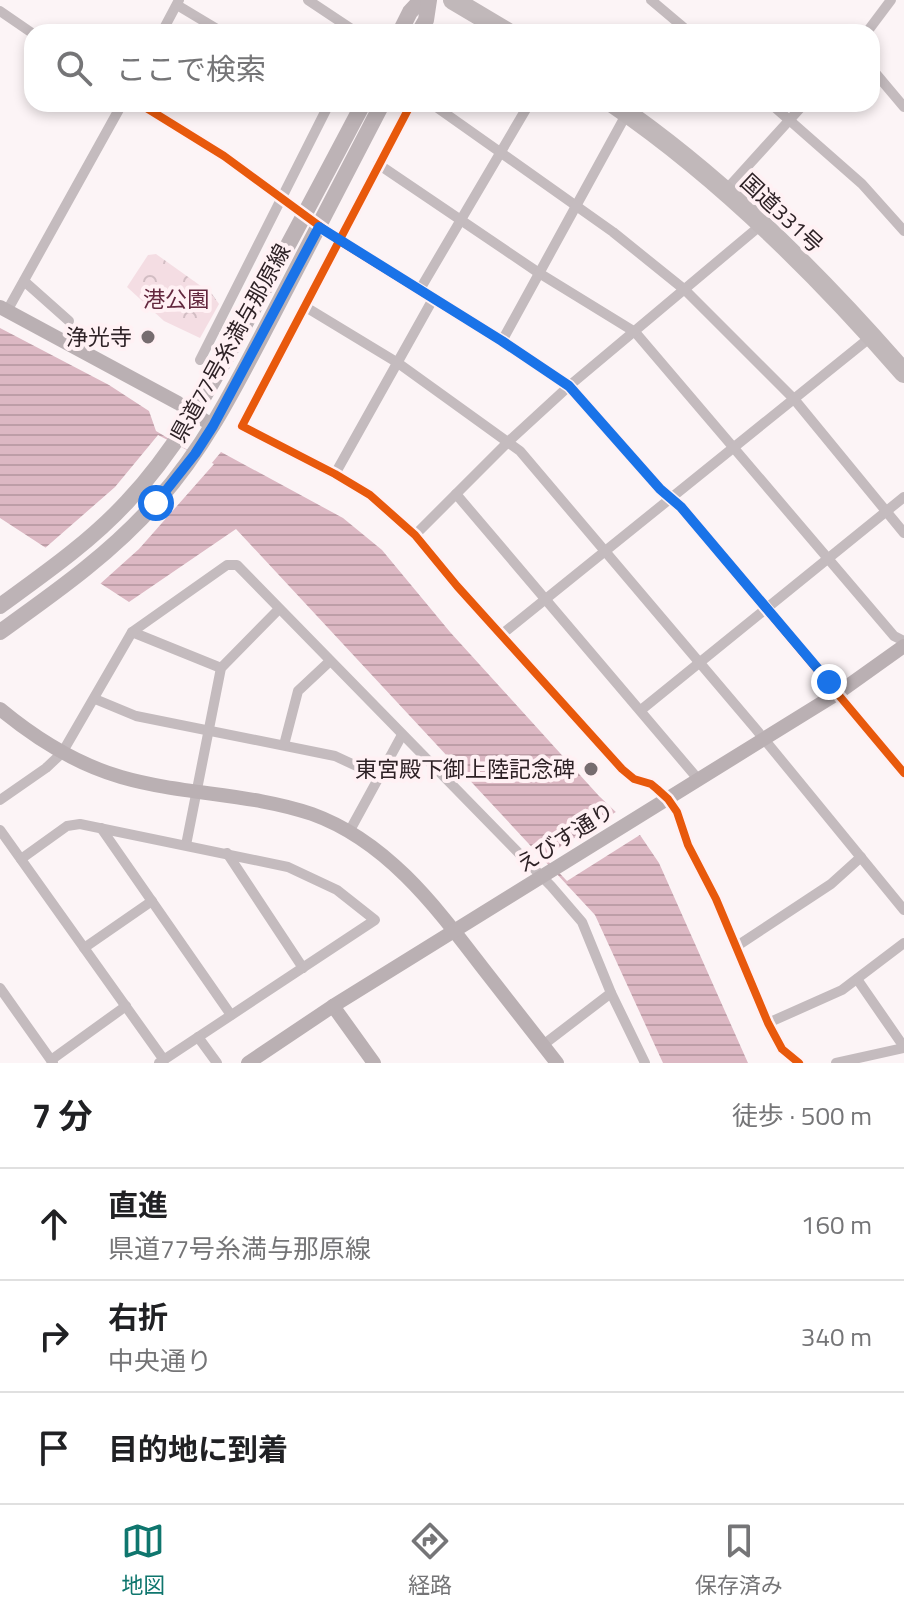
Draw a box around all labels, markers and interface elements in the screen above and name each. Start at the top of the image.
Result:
search box [24,24,880,112]
icon: search [52,46,96,90]
text: ここで検索 [116,46,266,92]
street label: 国道331号 [733,165,831,261]
street label: 県道77号糸満与那原線 [161,237,299,449]
park label: 港公園 [143,282,209,316]
place label: 浄光寺 [66,320,132,354]
marker: 浄光寺 [139,328,157,346]
route start [138,485,174,521]
route end [811,664,847,700]
place label: 東宮殿下御上陸記念碑 [355,752,575,786]
marker: 東宮殿下御上陸記念碑 [582,760,600,778]
street label: えびす通り [509,793,621,881]
text: 7 分 [32,1089,93,1141]
text: 徒歩 · 500 m [732,1096,872,1135]
text: 直進 [108,1182,168,1228]
icon: ahead [32,1202,76,1246]
text: 160 m [801,1205,872,1244]
text: 県道77号糸満与那原線 [108,1229,371,1268]
text: 右折 [108,1294,168,1340]
icon: right [32,1314,76,1358]
text: 340 m [801,1317,872,1356]
text: 中央通り [108,1341,212,1380]
icon: arrive [32,1426,76,1470]
text: 目的地に到着 [108,1426,288,1472]
tab: 地図 [121,1519,165,1602]
tab: 経路 [408,1519,452,1602]
tab: 保存済み [695,1519,783,1602]

